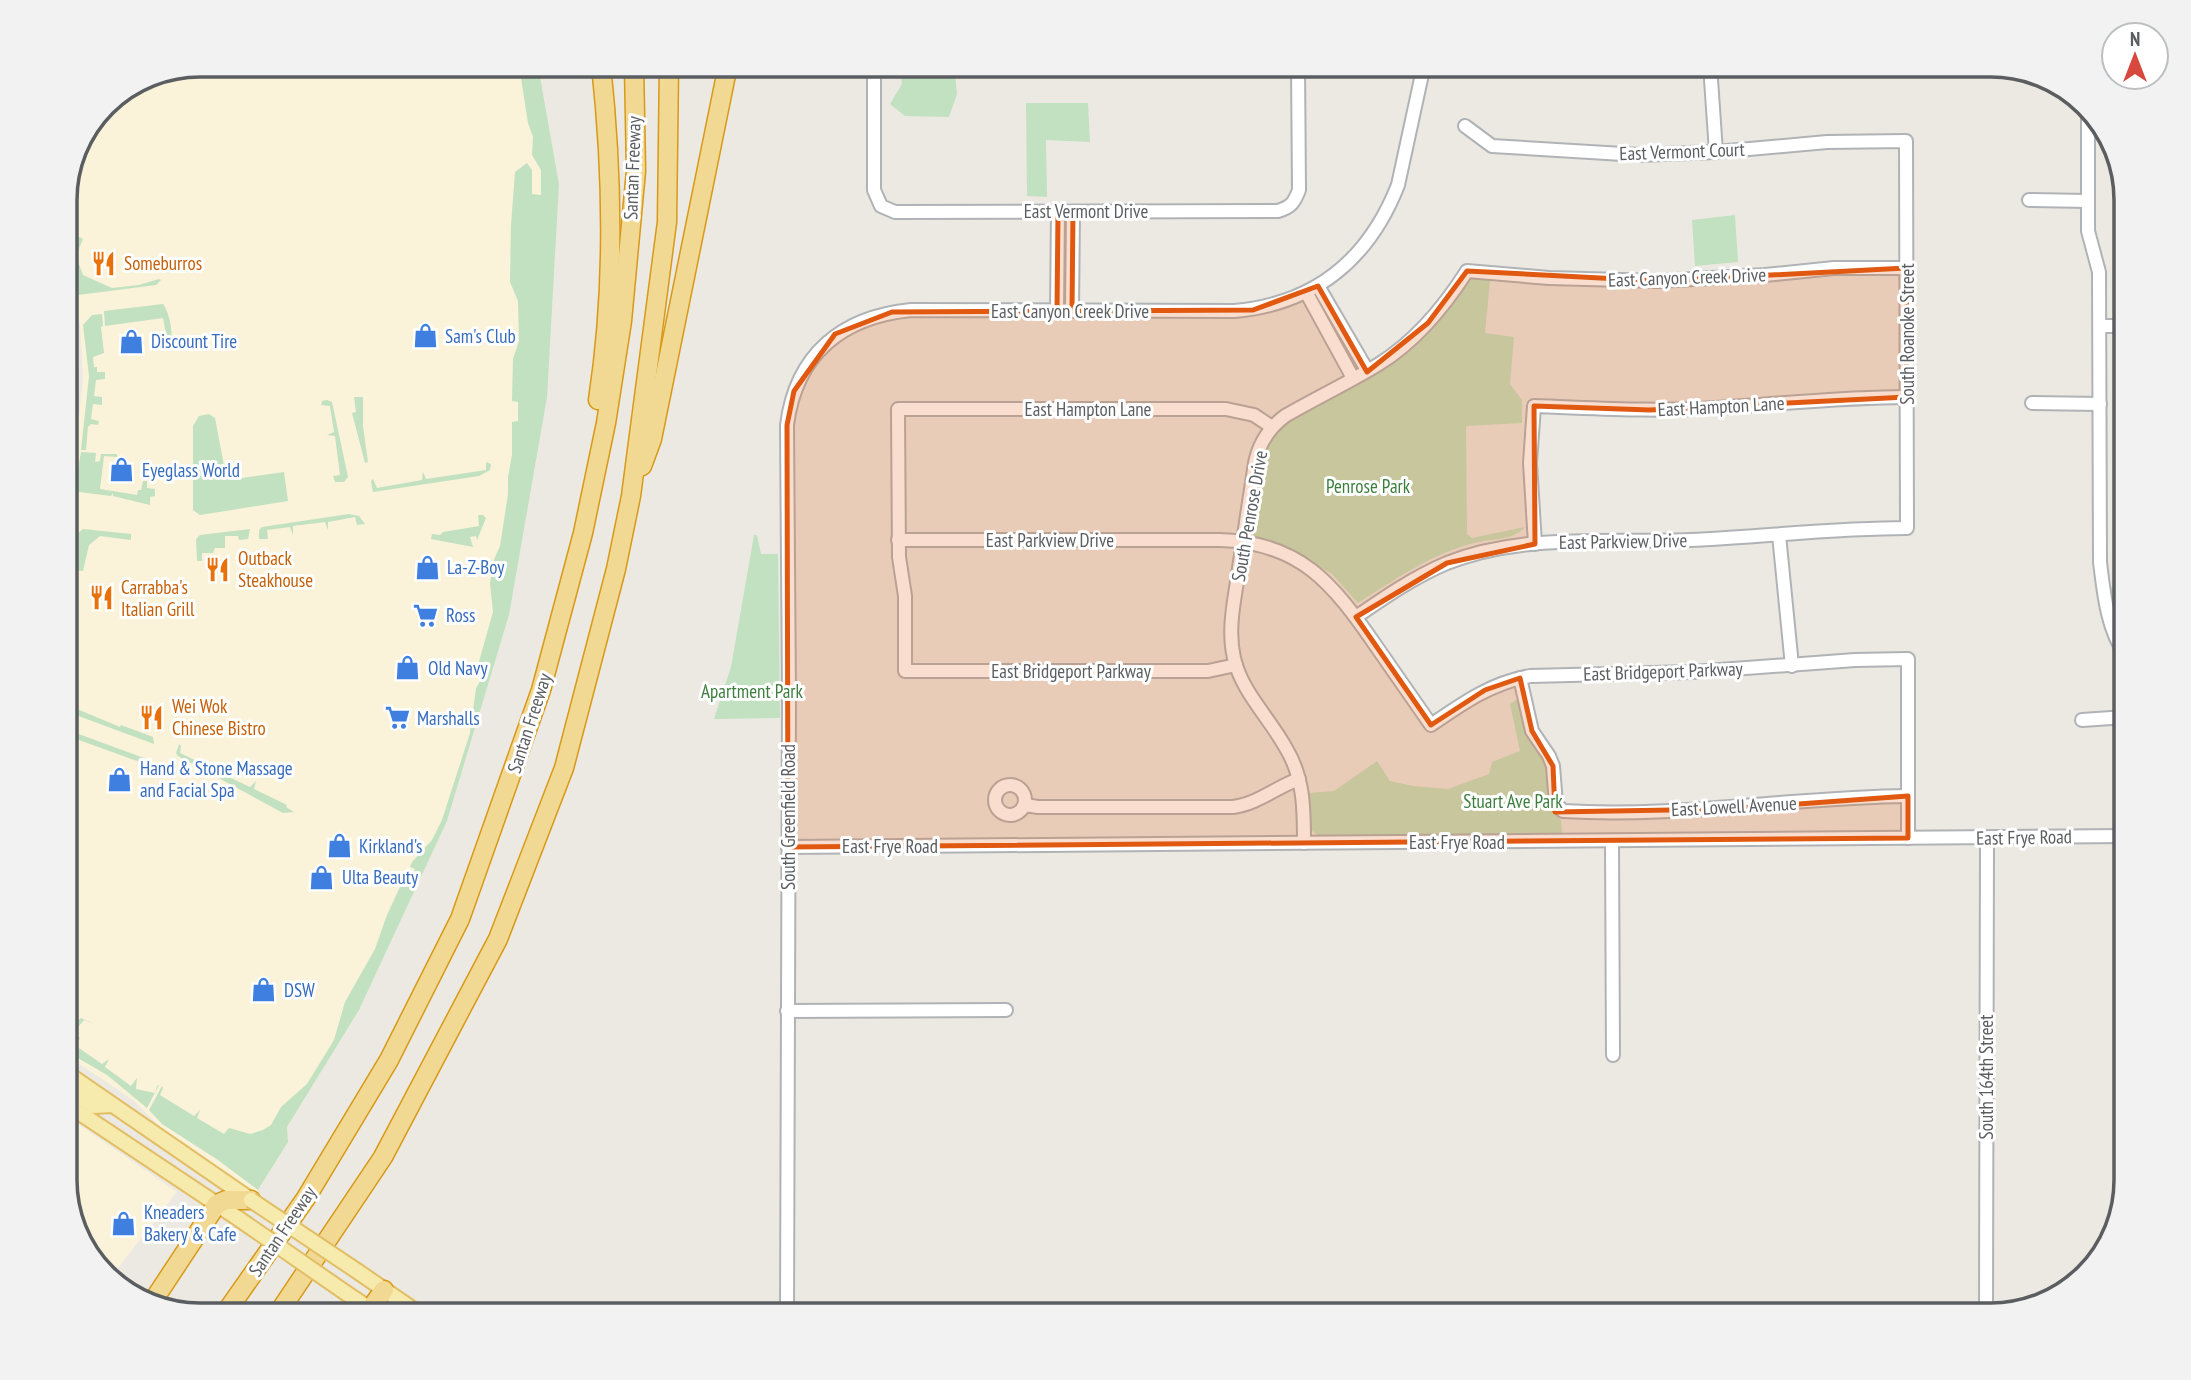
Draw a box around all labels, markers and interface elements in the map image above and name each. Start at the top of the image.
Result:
north arrow [2100,21,2170,91]
text: N [2130,27,2140,51]
street label: Santan Freeway [618,115,646,220]
street label: East Vermont Court [1619,137,1746,165]
street label: East Vermont Drive [1024,199,1148,223]
restaurant icon: Someburros [90,249,118,277]
place label: Someburros [124,251,202,275]
street label: East Canyon Creek Drive [1608,262,1767,292]
street label: South Roanoke Street [1895,263,1919,405]
street label: East Canyon Creek Drive [991,299,1149,323]
shop icon: Sam's Club [411,322,439,350]
place label: Sam's Club [445,324,516,348]
shop icon: Discount Tire [117,327,145,355]
place label: Discount Tire [151,329,237,353]
street label: East Hampton Lane [1657,391,1785,421]
street label: East Hampton Lane [1025,397,1152,421]
street label: South Penrose Drive [1226,448,1272,583]
shop icon: Eyeglass World [108,456,136,484]
place label: Eyeglass World [142,458,240,482]
park label: Penrose Park [1326,474,1411,498]
street label: East Parkview Drive [986,528,1114,552]
street label: East Parkview Drive [1559,528,1687,554]
place label: Outback Steakhouse [238,546,313,592]
shop icon: La-Z-Boy [413,553,441,581]
restaurant icon: Outback Steakhouse [204,555,232,583]
place label: La-Z-Boy [447,555,505,579]
place label: Carrabba's Italian Grill [121,575,195,621]
restaurant icon: Carrabba's Italian Grill [87,584,115,612]
supermarket icon: Ross [412,601,440,629]
place label: Ross [446,603,475,627]
shop icon: Old Navy [394,654,422,682]
place label: Old Navy [428,656,489,680]
street label: East Bridgeport Parkway [1583,656,1744,686]
street label: East Bridgeport Parkway [991,659,1152,683]
street label: Santan Freeway [502,669,557,776]
park label: Apartment Park [701,679,804,703]
place label: Wei Wok Chinese Bistro [172,694,266,740]
restaurant icon: Wei Wok Chinese Bistro [138,703,166,731]
supermarket icon: Marshalls [383,704,411,732]
place label: Marshalls [417,706,480,730]
street label: South Greenfield Road [776,744,800,890]
place label: Hand & Stone Massage and Facial Spa [140,756,293,802]
shop icon: Hand & Stone Massage and Facial Spa [106,765,134,793]
park label: Stuart Ave Park [1463,789,1563,813]
street label: East Lowell Avenue [1671,791,1798,821]
street label: East Frye Road [1976,824,2072,850]
street label: East Frye Road [1409,830,1505,854]
shop icon: Kirkland's [325,832,353,860]
place label: Kirkland's [359,834,423,858]
street label: East Frye Road [842,834,938,858]
shop icon: Ulta Beauty [308,863,336,891]
place label: Ulta Beauty [342,865,419,889]
shop icon: DSW [250,976,278,1004]
place label: DSW [284,978,315,1002]
street label: South 164th Street [1974,1014,1998,1139]
street label: Santan Freeway [243,1181,321,1281]
place label: Kneaders Bakery & Cafe [144,1200,237,1246]
shop icon: Kneaders Bakery & Cafe [110,1209,138,1237]

